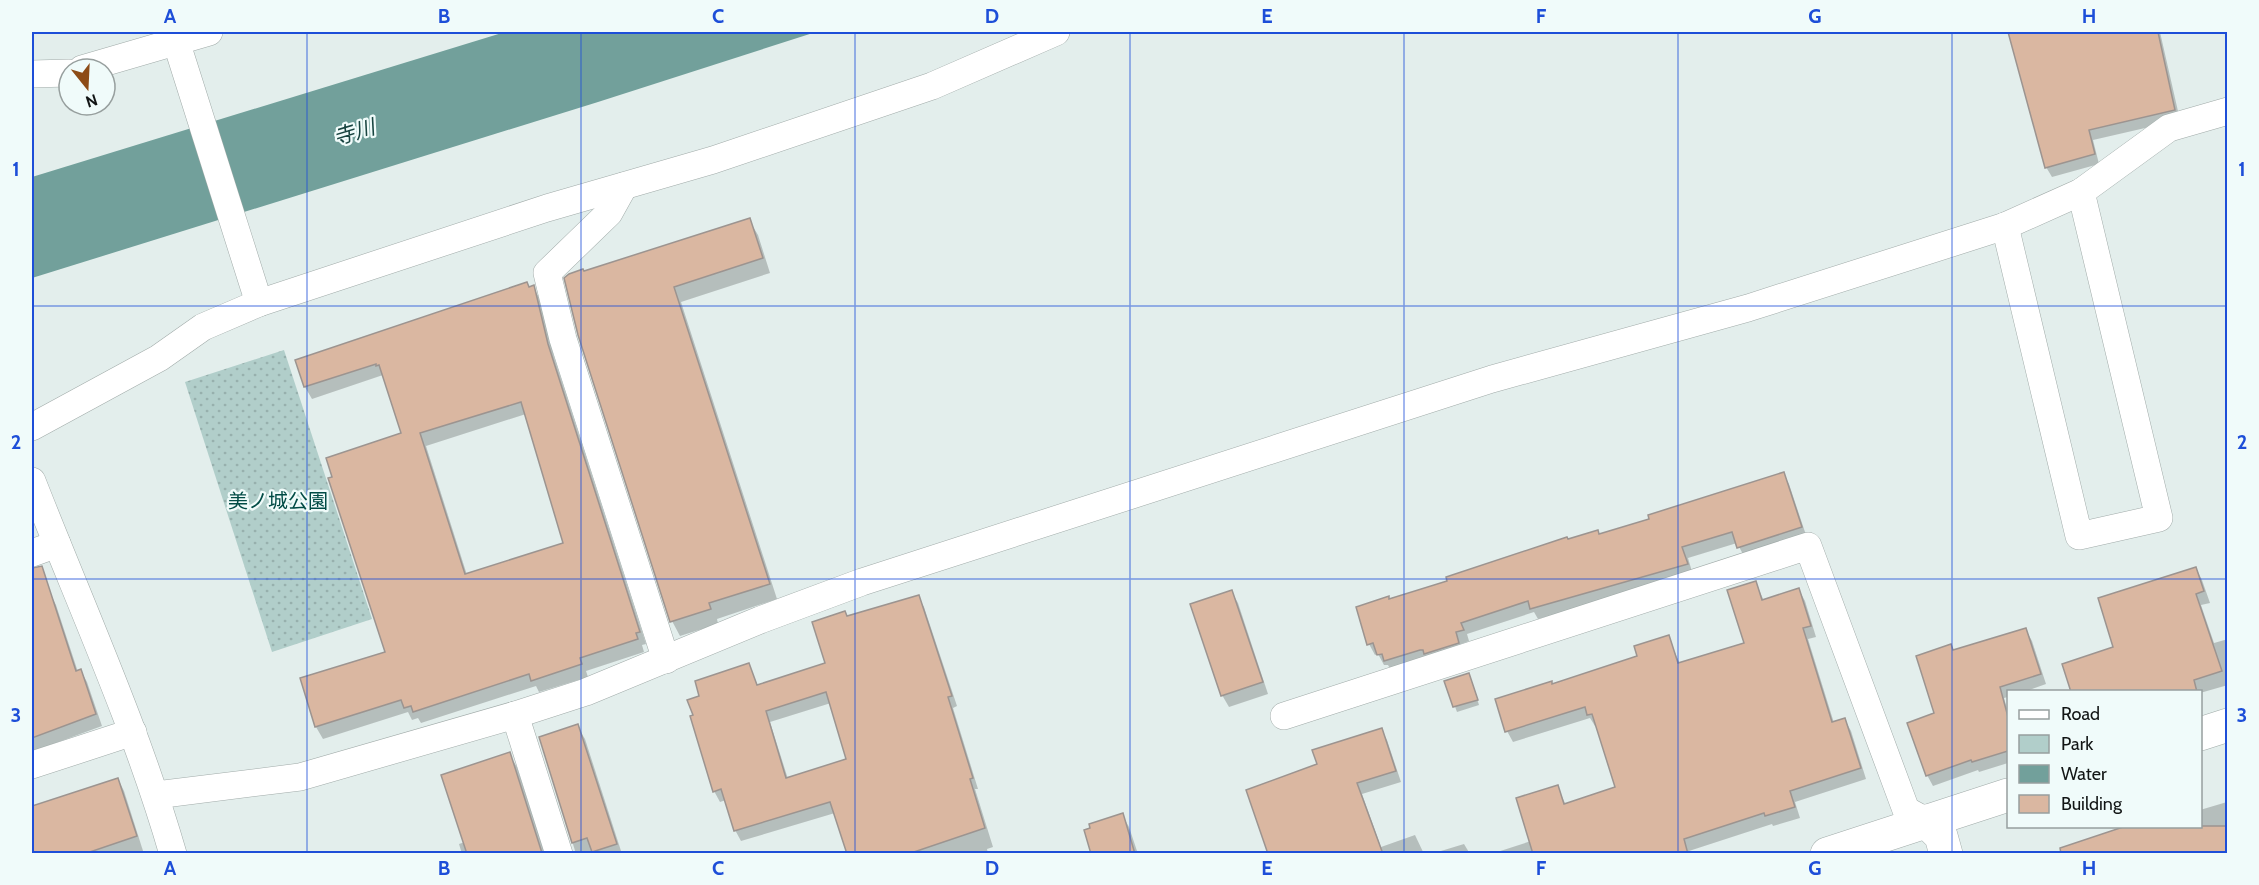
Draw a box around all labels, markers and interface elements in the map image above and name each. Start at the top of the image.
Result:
text: A [164,4,177,28]
text: B [438,4,450,28]
text: C [712,4,724,28]
text: D [985,4,999,28]
text: E [1261,4,1273,28]
text: F [1536,4,1547,28]
text: G [1808,4,1822,28]
text: H [2082,4,2096,28]
north arrow [57,57,117,117]
text: N [83,90,100,112]
water label: 寺川 [330,113,380,150]
text: 1 [12,157,20,181]
text: 1 [2238,157,2246,181]
text: 2 [11,430,21,454]
text: 2 [2237,430,2247,454]
park label: 美ノ城公園 [228,489,328,513]
legend [2007,690,2202,828]
text: 3 [11,703,21,727]
text: Road [2061,703,2100,725]
text: 3 [2237,703,2247,727]
text: Park [2061,733,2094,755]
text: Water [2061,763,2107,785]
text: Building [2061,793,2123,815]
text: A [164,856,177,880]
text: B [438,856,450,880]
text: C [712,856,724,880]
text: D [985,856,999,880]
text: E [1261,856,1273,880]
text: F [1536,856,1547,880]
text: G [1808,856,1822,880]
text: H [2082,856,2096,880]

